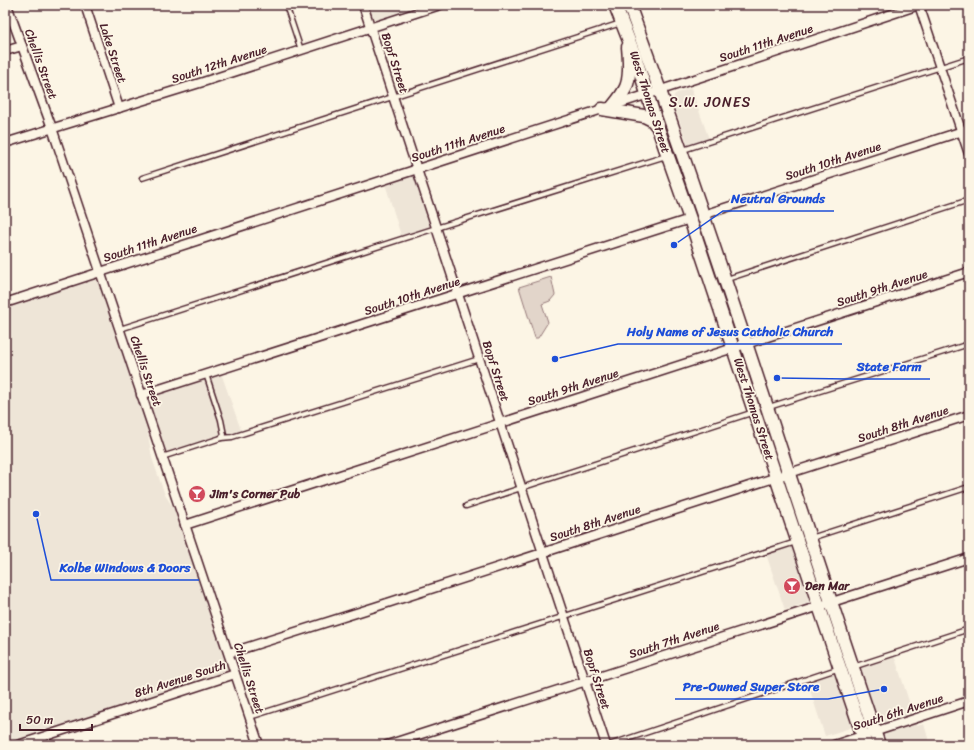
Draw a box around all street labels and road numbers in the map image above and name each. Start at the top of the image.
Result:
street label: South 11th Avenue [716,17,816,69]
street label: Lake Street [93,20,133,86]
street label: Chellis Street [18,26,64,102]
street label: Bopf Street [375,30,415,96]
street label: South 12th Avenue [168,38,270,90]
street label: West Thomas Street [623,48,677,156]
street label: South 11th Avenue [408,117,508,169]
street label: South 10th Avenue [782,135,884,187]
street label: South 11th Avenue [100,217,200,269]
street label: South 9th Avenue [834,263,931,313]
street label: South 10th Avenue [361,270,463,322]
street label: Chellis Street [124,333,168,409]
street label: Bopf Street [476,338,516,404]
street label: West Thomas Street [727,355,781,463]
street label: South 9th Avenue [525,362,622,412]
street label: South 8th Avenue [855,399,952,449]
street label: South 8th Avenue [547,498,644,548]
street label: South 7th Avenue [626,615,722,665]
street label: Chellis Street [227,640,271,716]
street label: Bopf Street [577,646,617,712]
street label: 8th Avenue South [131,654,229,704]
street label: South 6th Avenue [850,687,946,737]

